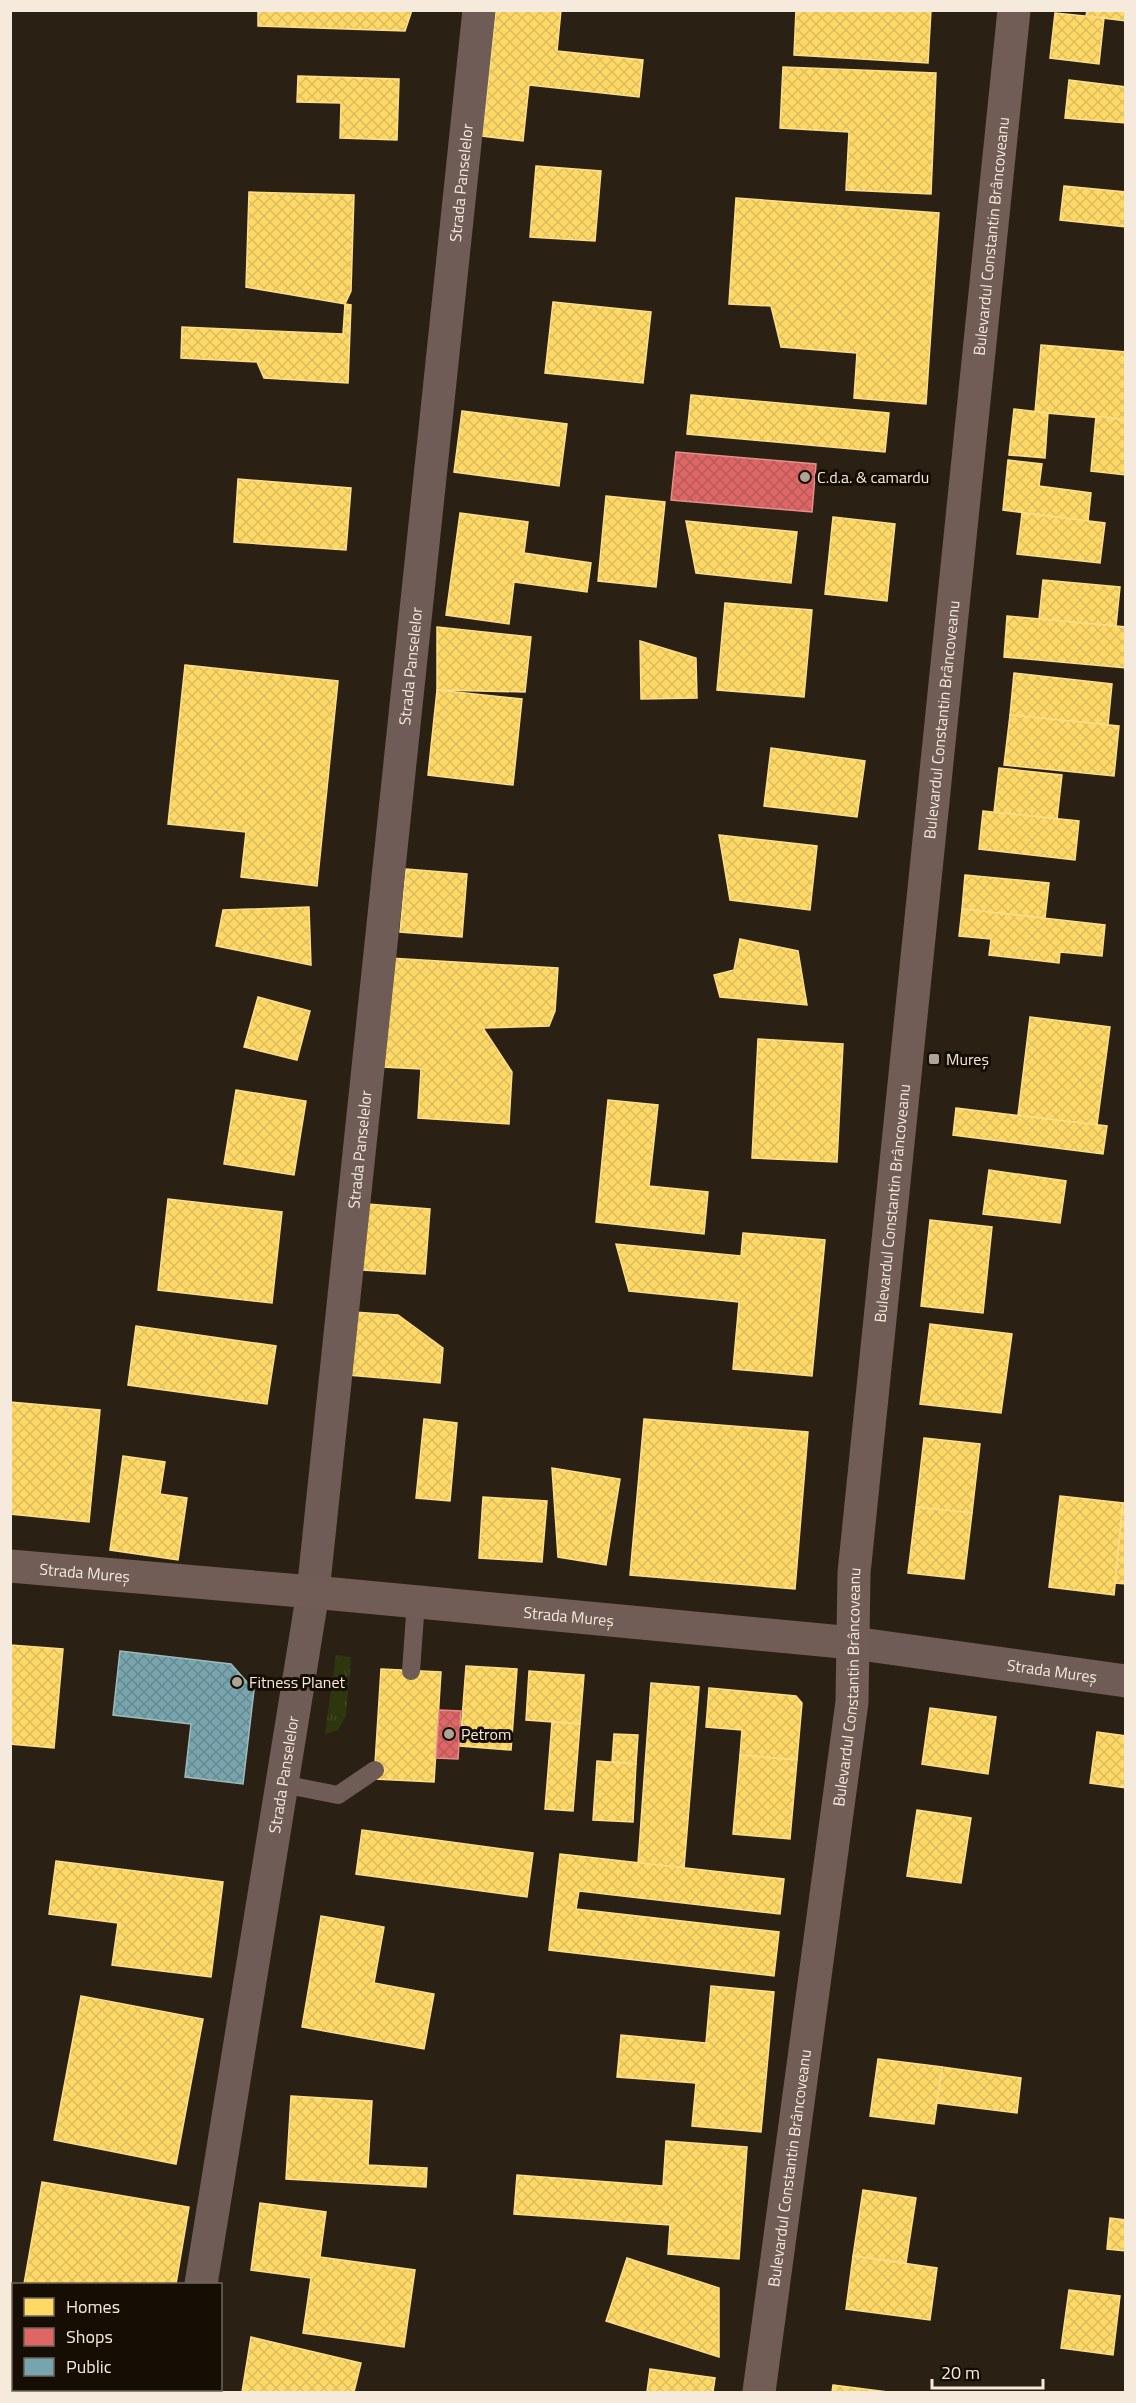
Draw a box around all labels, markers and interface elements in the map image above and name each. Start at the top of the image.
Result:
street label: Bulevardul Constantin Brâncoveanu [967,116,1015,357]
street label: Strada Panselelor [443,122,479,243]
place label: C.d.a. & camardu [817,465,929,489]
marker: C.d.a. & camardu [798,470,812,484]
street label: Bulevardul Constantin Brâncoveanu [917,599,965,840]
street label: Strada Panselelor [392,605,428,726]
place label: Mureș [946,1047,989,1071]
marker: Mureș [927,1052,941,1066]
street label: Bulevardul Constantin Brâncoveanu [868,1083,916,1324]
street label: Strada Panselelor [341,1089,378,1210]
street label: Strada Mureș [39,1557,131,1588]
street label: Bulevardul Constantin Brâncoveanu [826,1566,867,1808]
street label: Strada Mureș [522,1600,615,1632]
street label: Strada Mureș [1006,1653,1099,1689]
place label: Fitness Planet [249,1670,345,1694]
marker: Fitness Planet [230,1675,244,1689]
street label: Strada Panselelor [262,1714,305,1835]
place label: Petrom [461,1722,511,1746]
marker: Petrom [442,1727,456,1741]
street label: Bulevardul Constantin Brâncoveanu [761,2048,817,2288]
legend [12,2283,222,2391]
text: Homes [66,2293,120,2320]
text: Shops [66,2323,113,2350]
scale bar [932,2352,1043,2390]
text: Public [66,2353,112,2380]
text: 20 m [941,2359,980,2386]

